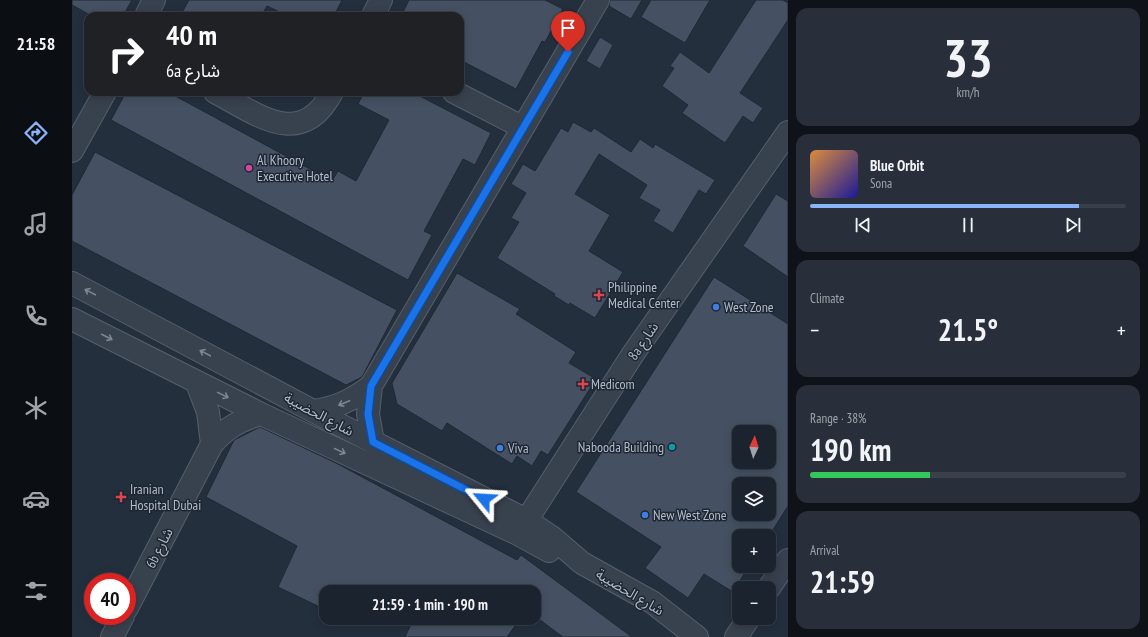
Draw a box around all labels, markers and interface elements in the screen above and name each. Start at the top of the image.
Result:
pin [551,11,585,52]
text: 40 m [166,16,217,53]
icon: arrive [557,17,579,39]
text: 33 [943,24,993,91]
icon: right [100,28,152,80]
text: 21:58 [17,32,55,55]
text: 6a شارع [166,59,220,82]
text: km/h [956,84,980,101]
icon: directions [22,119,50,147]
place label: Al Khoory Executive Hotel [257,151,333,185]
text: Blue Orbit [870,156,924,175]
marker: Al Khoory Executive Hotel [244,163,254,173]
text: Sona [870,175,892,192]
icon: music [22,210,50,238]
icon: previous [852,214,874,236]
icon: pause [957,214,979,236]
icon: next [1062,214,1084,236]
place label: Philippine Medical Center [608,278,680,312]
one-way arrow [84,288,96,296]
marker: Philippine Medical Center [593,289,605,301]
text: Climate [810,290,844,307]
place label: West Zone [724,298,774,316]
icon: phone [22,302,50,330]
marker: West Zone [711,302,721,312]
text: 21.5° [938,310,998,349]
text: − [810,316,819,344]
text: + [1117,316,1126,344]
street label: 8a شارع [624,318,664,365]
one-way arrow [100,333,112,341]
one-way arrow [199,349,211,357]
place label: Medicom [591,375,635,393]
marker: Medicom [578,379,588,389]
street label: شارع الحضيبة [280,388,357,442]
one-way arrow [216,392,228,399]
icon: climate [22,394,50,422]
one-way arrow [339,400,351,407]
text: Range · 38% [810,410,866,427]
north arrow [732,425,776,469]
map controls [732,425,776,625]
text: 190 km [810,430,891,469]
place label: Nabooda Building [578,438,664,456]
place label: Viva [507,439,529,457]
marker: Nabooda Building [667,442,677,452]
marker: Viva [495,443,505,453]
one-way arrow [334,448,346,455]
button: layers [732,477,776,521]
position arrow [463,478,505,520]
place label: Iranian Hospital Dubai [130,480,201,514]
icon: car [22,485,50,513]
marker: Iranian Hospital Dubai [115,491,127,503]
place label: New West Zone [653,506,727,524]
marker: New West Zone [640,510,650,520]
street label: 6b شارع [141,525,178,572]
button: + [732,529,776,573]
text: Arrival [810,542,839,559]
text: 21:59 [810,562,875,601]
street label: شارع الحضيبة [592,565,667,621]
speed limit sign: 40 [84,573,136,625]
icon: filters [22,577,50,605]
button: − [732,581,776,625]
text: 21:59 · 1 min · 190 m [372,595,488,614]

